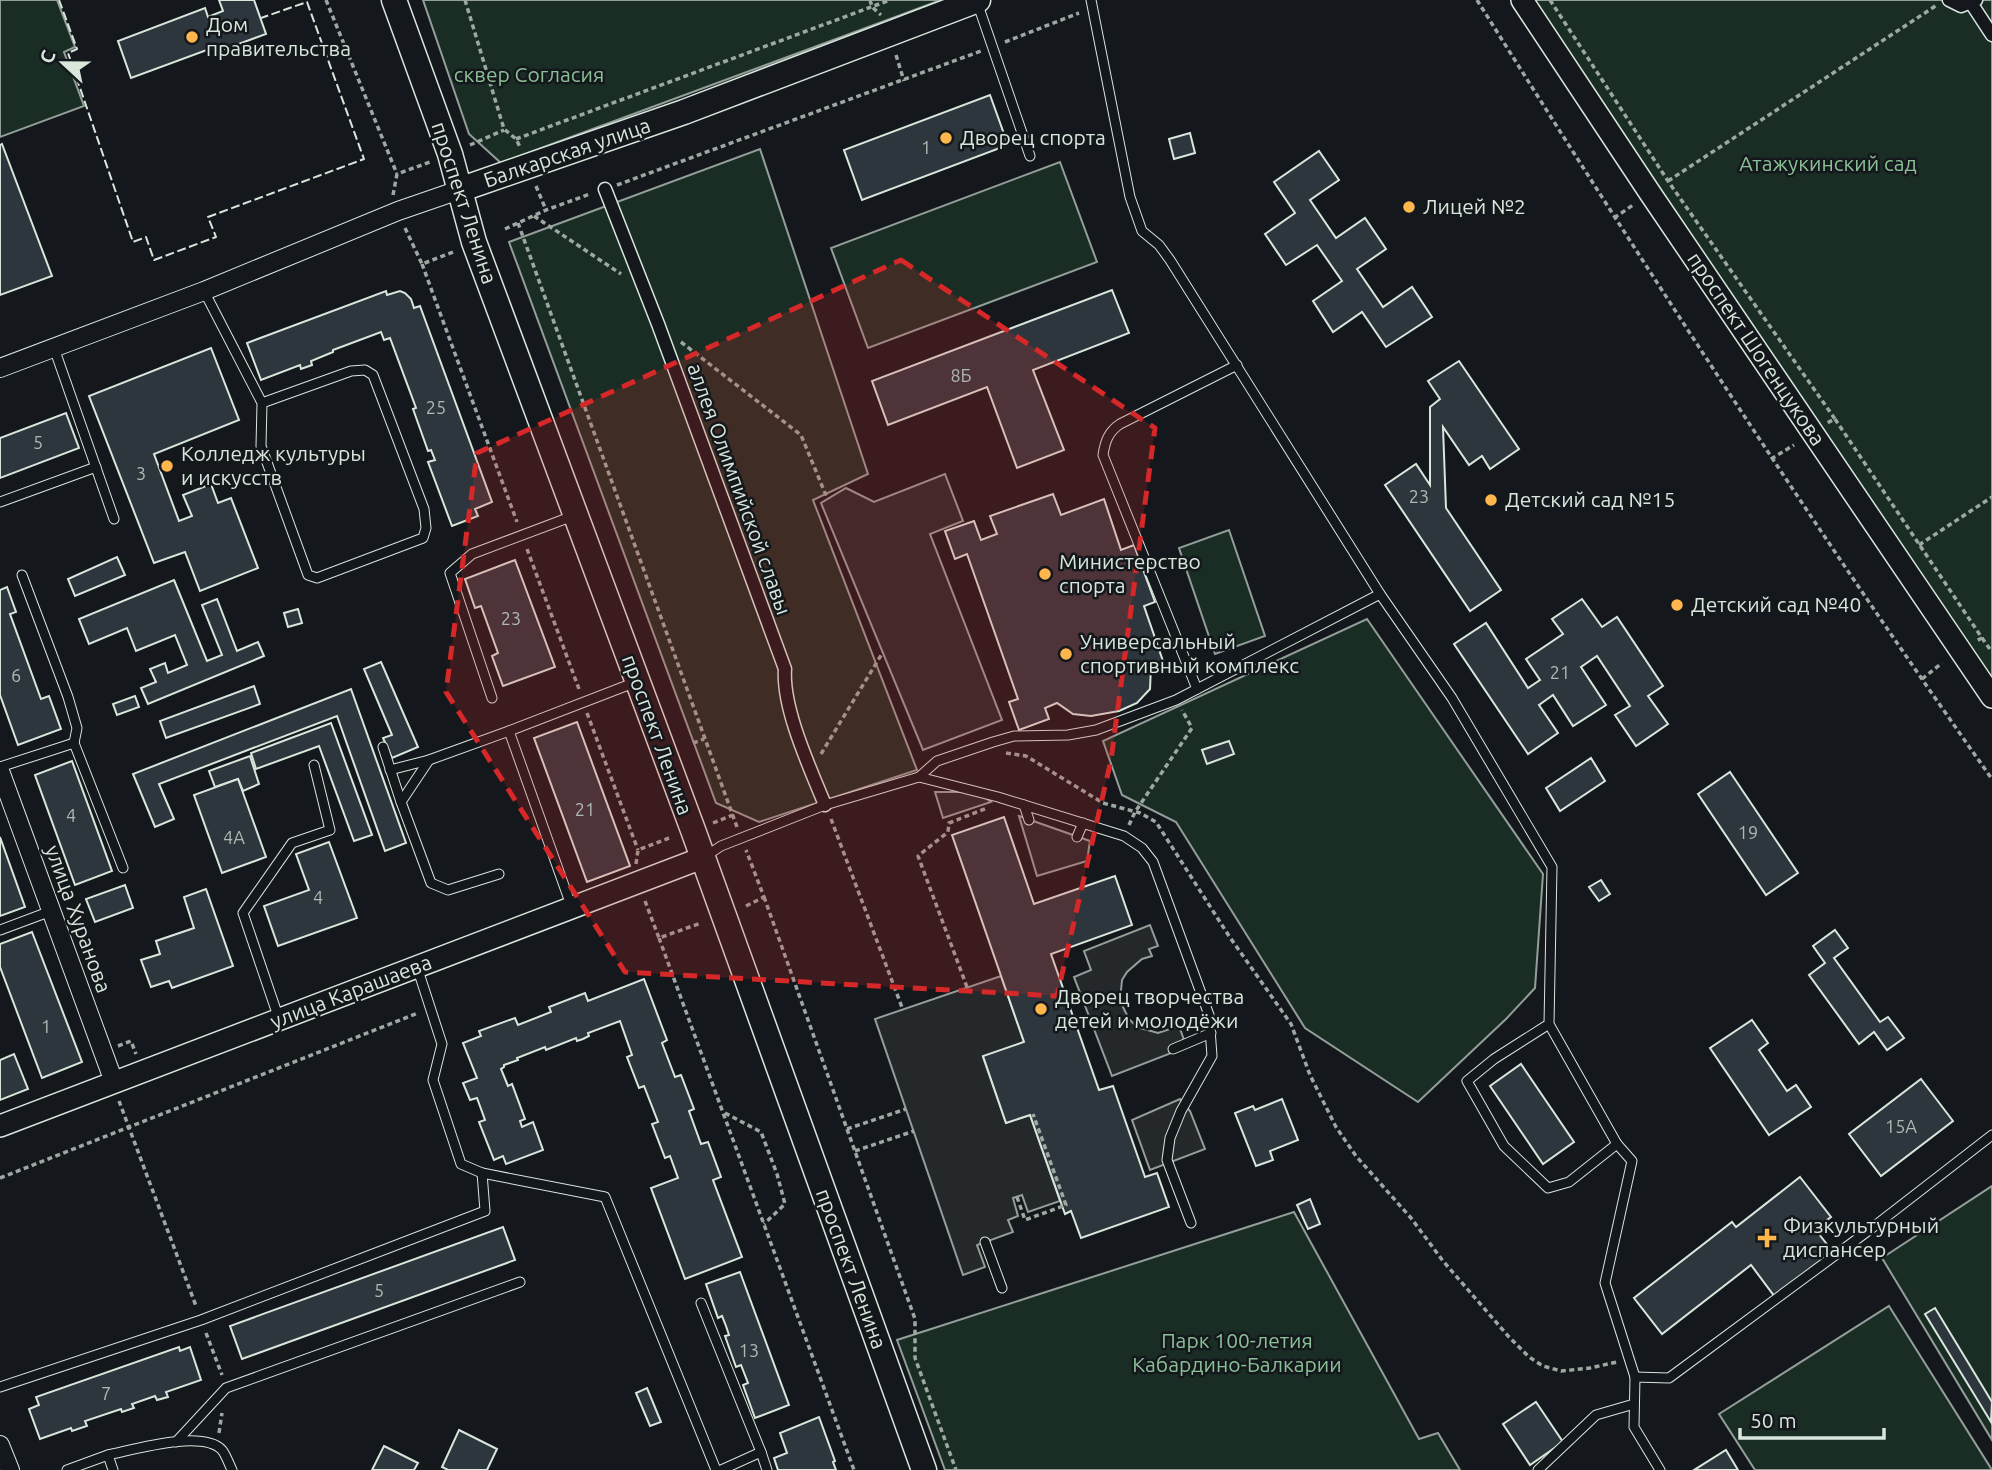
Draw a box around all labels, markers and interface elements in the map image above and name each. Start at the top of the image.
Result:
place label: Дом правительства [206,12,351,60]
north arrow [28,28,98,98]
marker: Дом правительства [184,29,200,45]
text: С [35,47,60,66]
park label: сквер Согласия [454,62,604,86]
street label: Балкарская улица [480,112,653,192]
street label: проспект Ленина [427,119,502,287]
place label: Дворец спорта [960,125,1106,149]
marker: Дворец спорта [938,130,954,146]
house number: 1 [921,137,931,157]
park label: Атажукинский сад [1739,151,1917,175]
place label: Лицей №2 [1423,194,1526,218]
marker: Лицей №2 [1401,199,1417,215]
street label: проспект Шогенцукова [1683,247,1831,450]
street label: аллея Олимпийской славы [683,360,797,618]
house number: 8Б [950,365,972,385]
house number: 25 [426,397,446,417]
house number: 5 [33,432,43,452]
place label: Колледж культуры и искусств [181,441,366,489]
marker: Колледж культуры и искусств [159,458,175,474]
house number: 3 [136,463,146,483]
house number: 23 [1409,486,1429,506]
place label: Детский сад №15 [1505,487,1675,511]
marker: Детский сад №15 [1483,492,1499,508]
place label: Министерство спорта [1059,549,1201,597]
marker: Министерство спорта [1037,566,1053,582]
place label: Детский сад №40 [1691,592,1861,616]
marker: Детский сад №40 [1669,597,1685,613]
house number: 23 [501,608,521,628]
place label: Универсальный спортивный комплекс [1080,629,1299,677]
marker: Универсальный спортивный комплекс [1058,646,1074,662]
street label: проспект Ленина [618,651,698,818]
house number: 21 [1550,662,1570,682]
house number: 6 [11,665,21,685]
house number: 21 [575,799,595,819]
house number: 4 [66,805,76,825]
house number: 19 [1738,822,1758,842]
house number: 4А [223,827,245,847]
street label: улица Хуранова [41,842,117,996]
house number: 4 [313,887,323,907]
street label: улица Карашаева [267,949,435,1033]
place label: Дворец творчества детей и молодёжи [1055,984,1244,1032]
marker: Дворец творчества детей и молодёжи [1033,1001,1049,1017]
house number: 1 [41,1016,51,1036]
house number: 15А [1885,1116,1917,1136]
street label: проспект Ленина [812,1185,892,1352]
place label: Физкультурный диспансер [1783,1213,1939,1261]
marker: Физкультурный диспансер [1757,1228,1777,1248]
house number: 5 [374,1280,384,1300]
park label: Парк 100-летия Кабардино-Балкарии [1132,1328,1342,1376]
house number: 13 [739,1340,759,1360]
house number: 7 [101,1383,111,1403]
scale bar [1740,1396,1884,1440]
text: 50 m [1750,1408,1797,1432]

